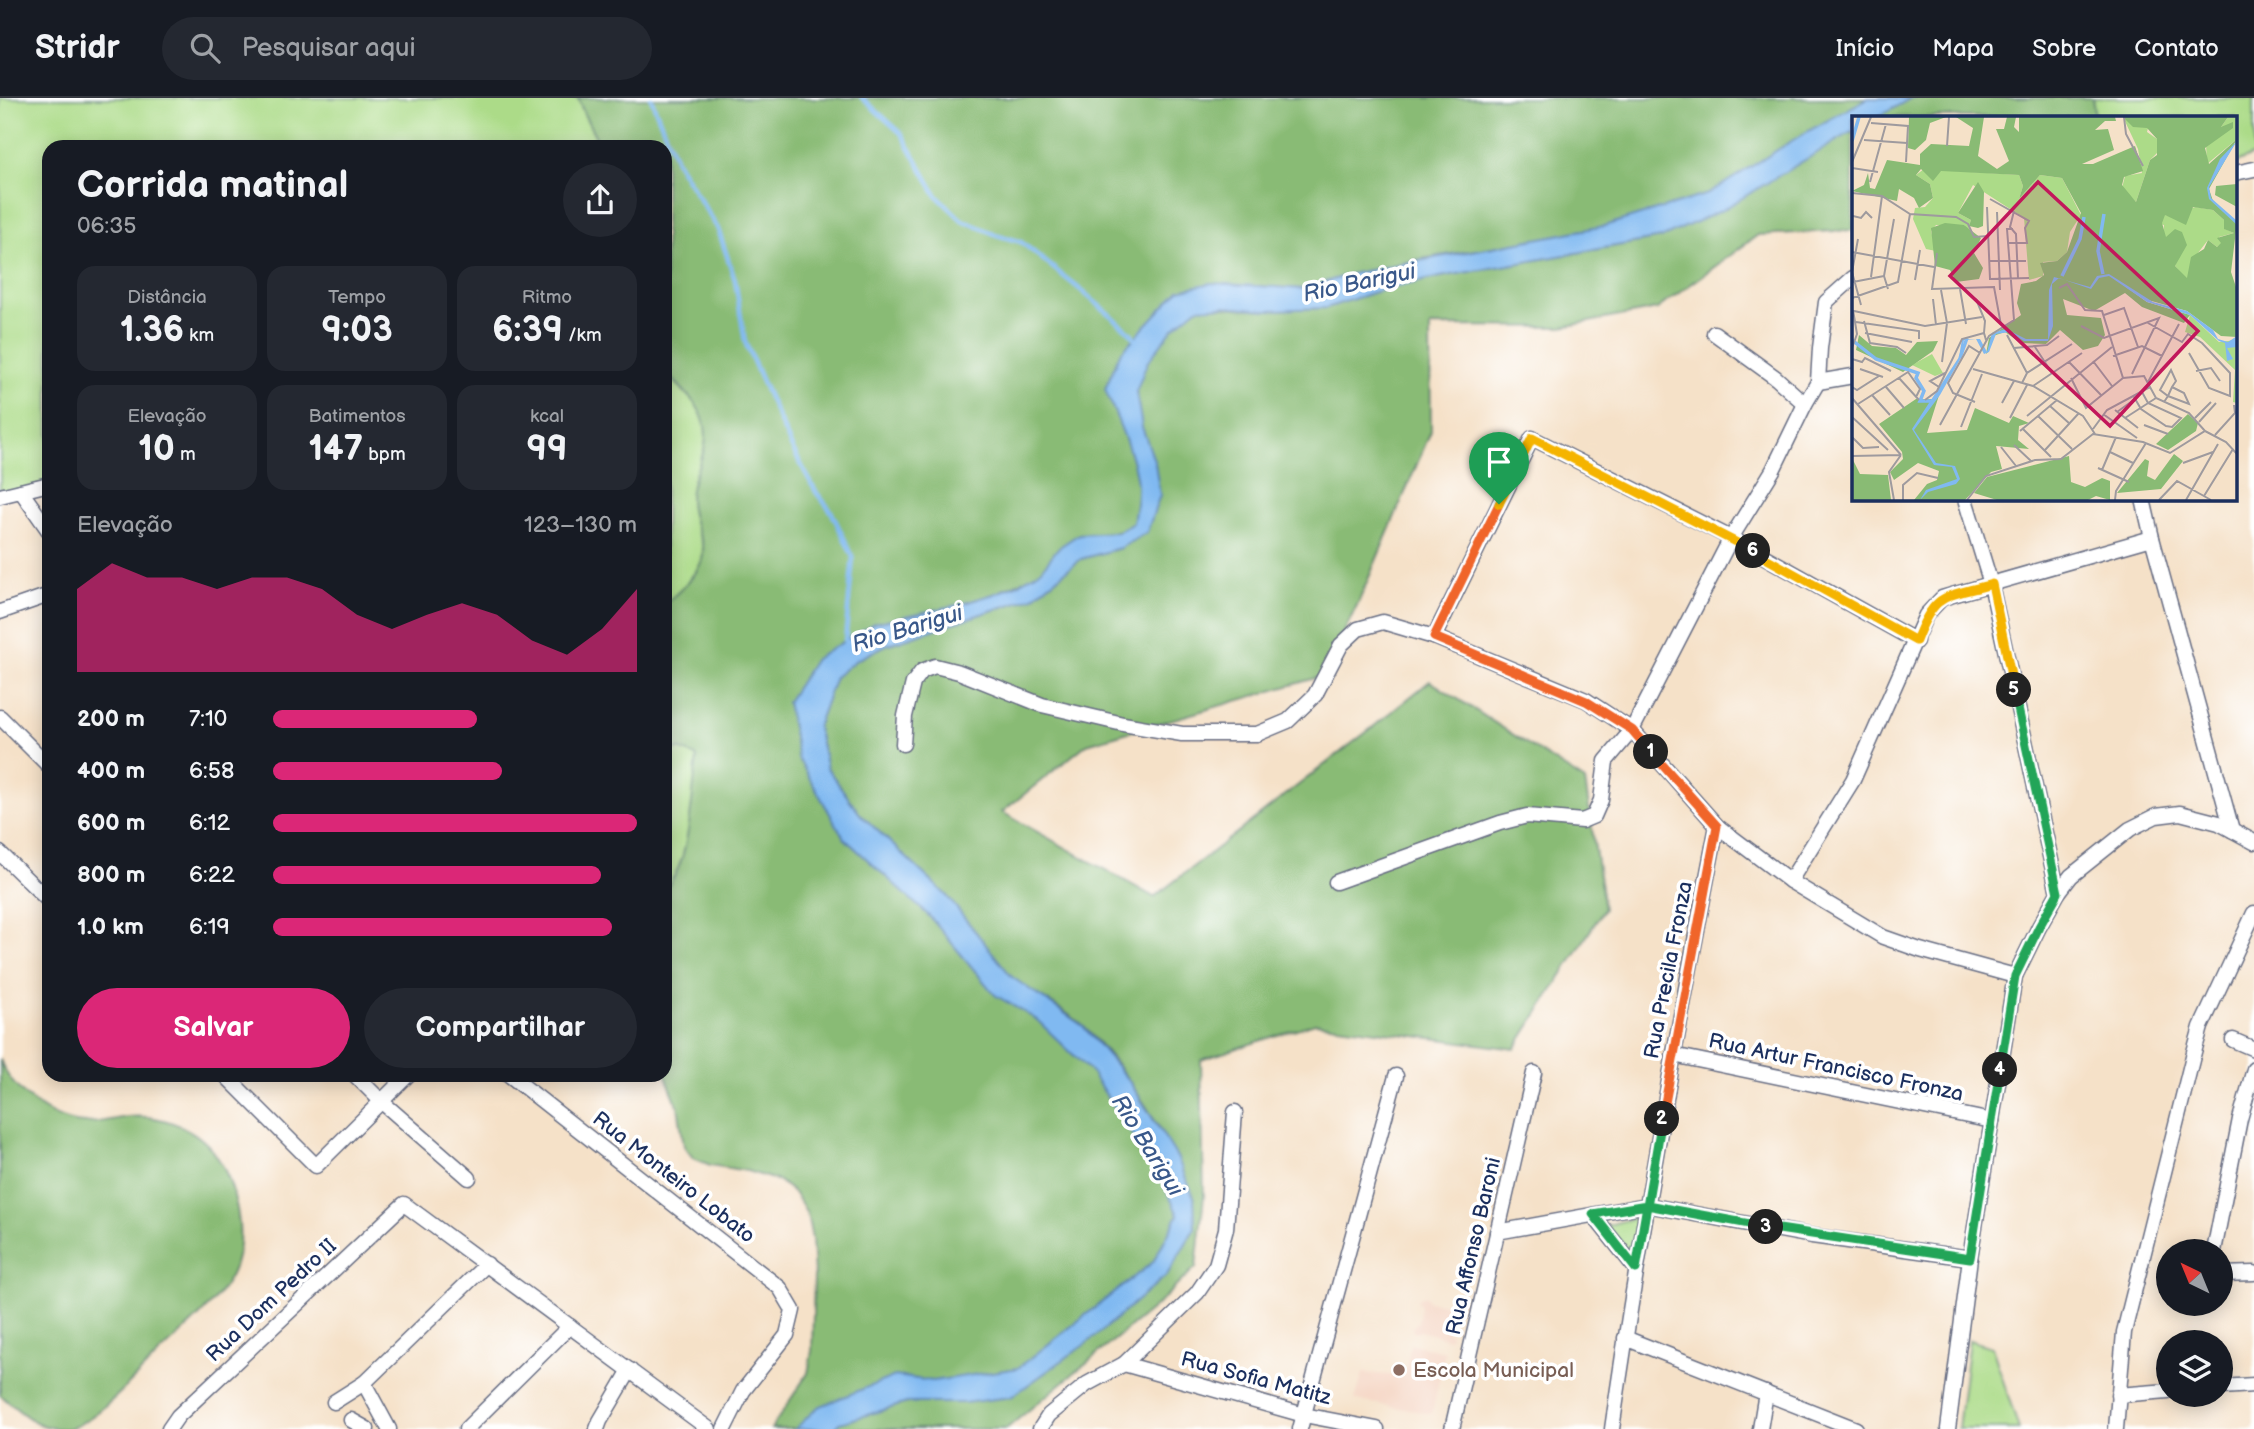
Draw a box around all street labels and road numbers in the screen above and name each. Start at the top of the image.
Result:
street label: Rua Precila Fronza [1639,879,1698,1061]
street label: Rua Artur Francisco Fronza [1706,1028,1966,1107]
street label: Rua Monteiro Lobato [588,1106,760,1248]
street label: Rua Affonso Baroni [1441,1155,1506,1337]
street label: Rua Dom Pedro II [201,1234,342,1367]
street label: Rua Sofia Matitz [1178,1346,1334,1411]

